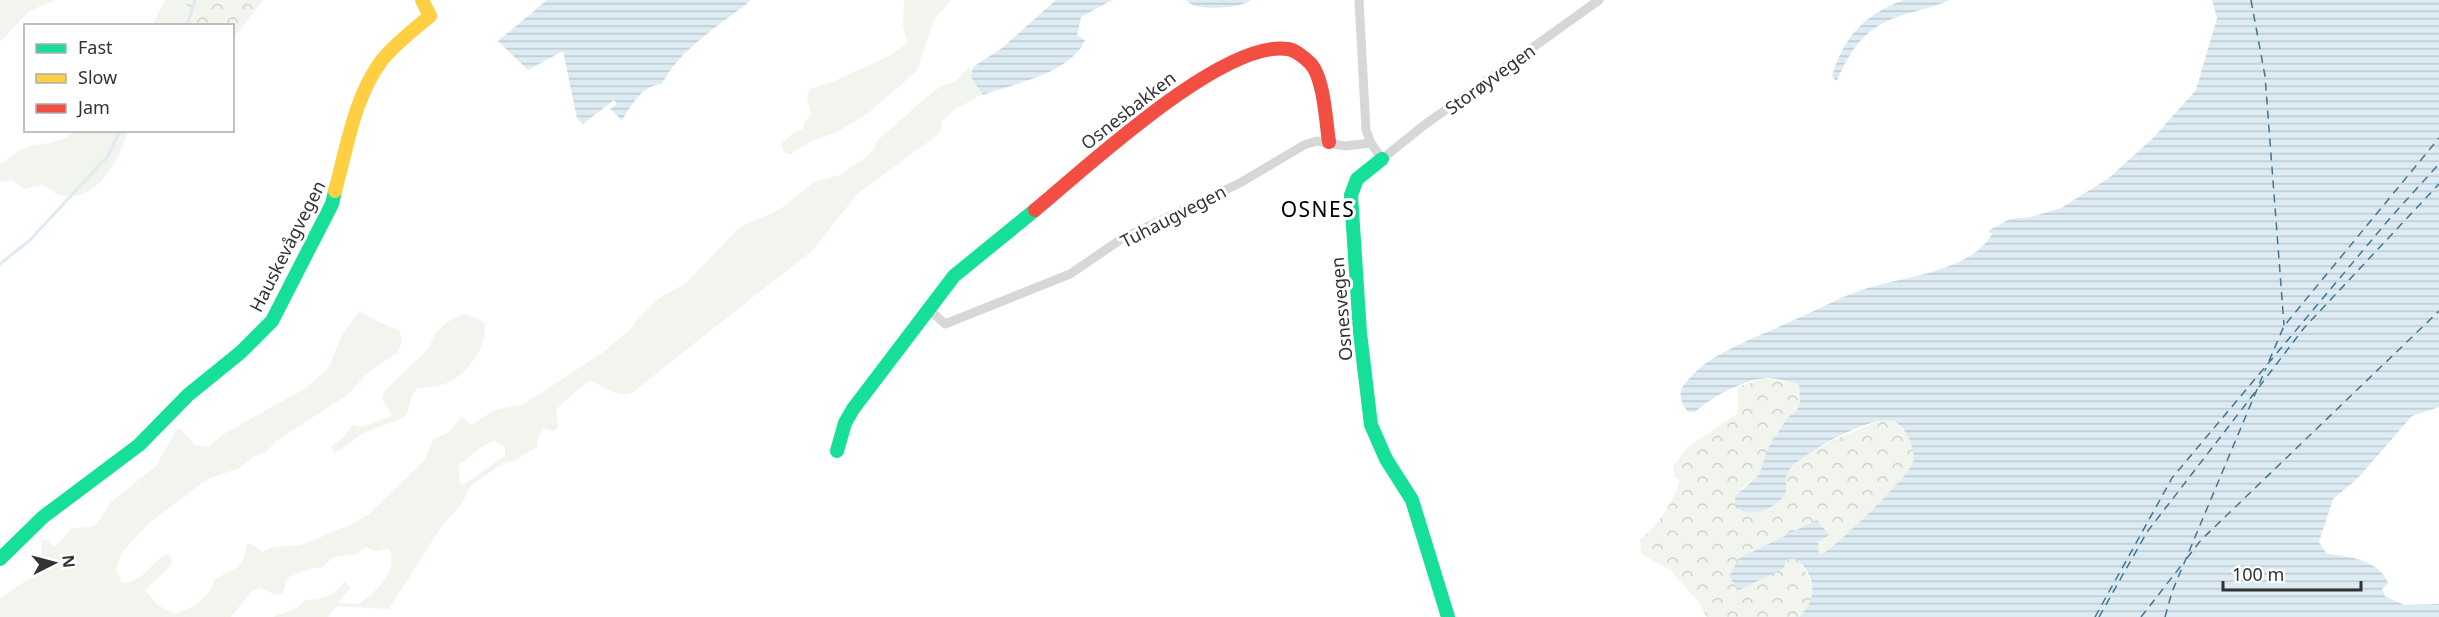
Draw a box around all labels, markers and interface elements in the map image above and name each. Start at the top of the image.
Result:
legend [24,24,234,132]
text: Fast [78,35,113,59]
street label: Storøyvegen [1440,38,1540,120]
text: Slow [78,65,117,89]
street label: Osnesbakken [1076,65,1180,155]
text: Jam [76,95,110,119]
street label: Hauskevågvegen [243,176,331,316]
street label: Tuhaugvegen [1116,179,1230,253]
district label: OSNES [1281,195,1355,223]
street label: Osnesvegen [1325,256,1357,362]
north arrow [24,533,84,593]
text: N [57,554,81,569]
scale bar [2223,554,2361,592]
text: 100 m [2232,562,2284,586]

